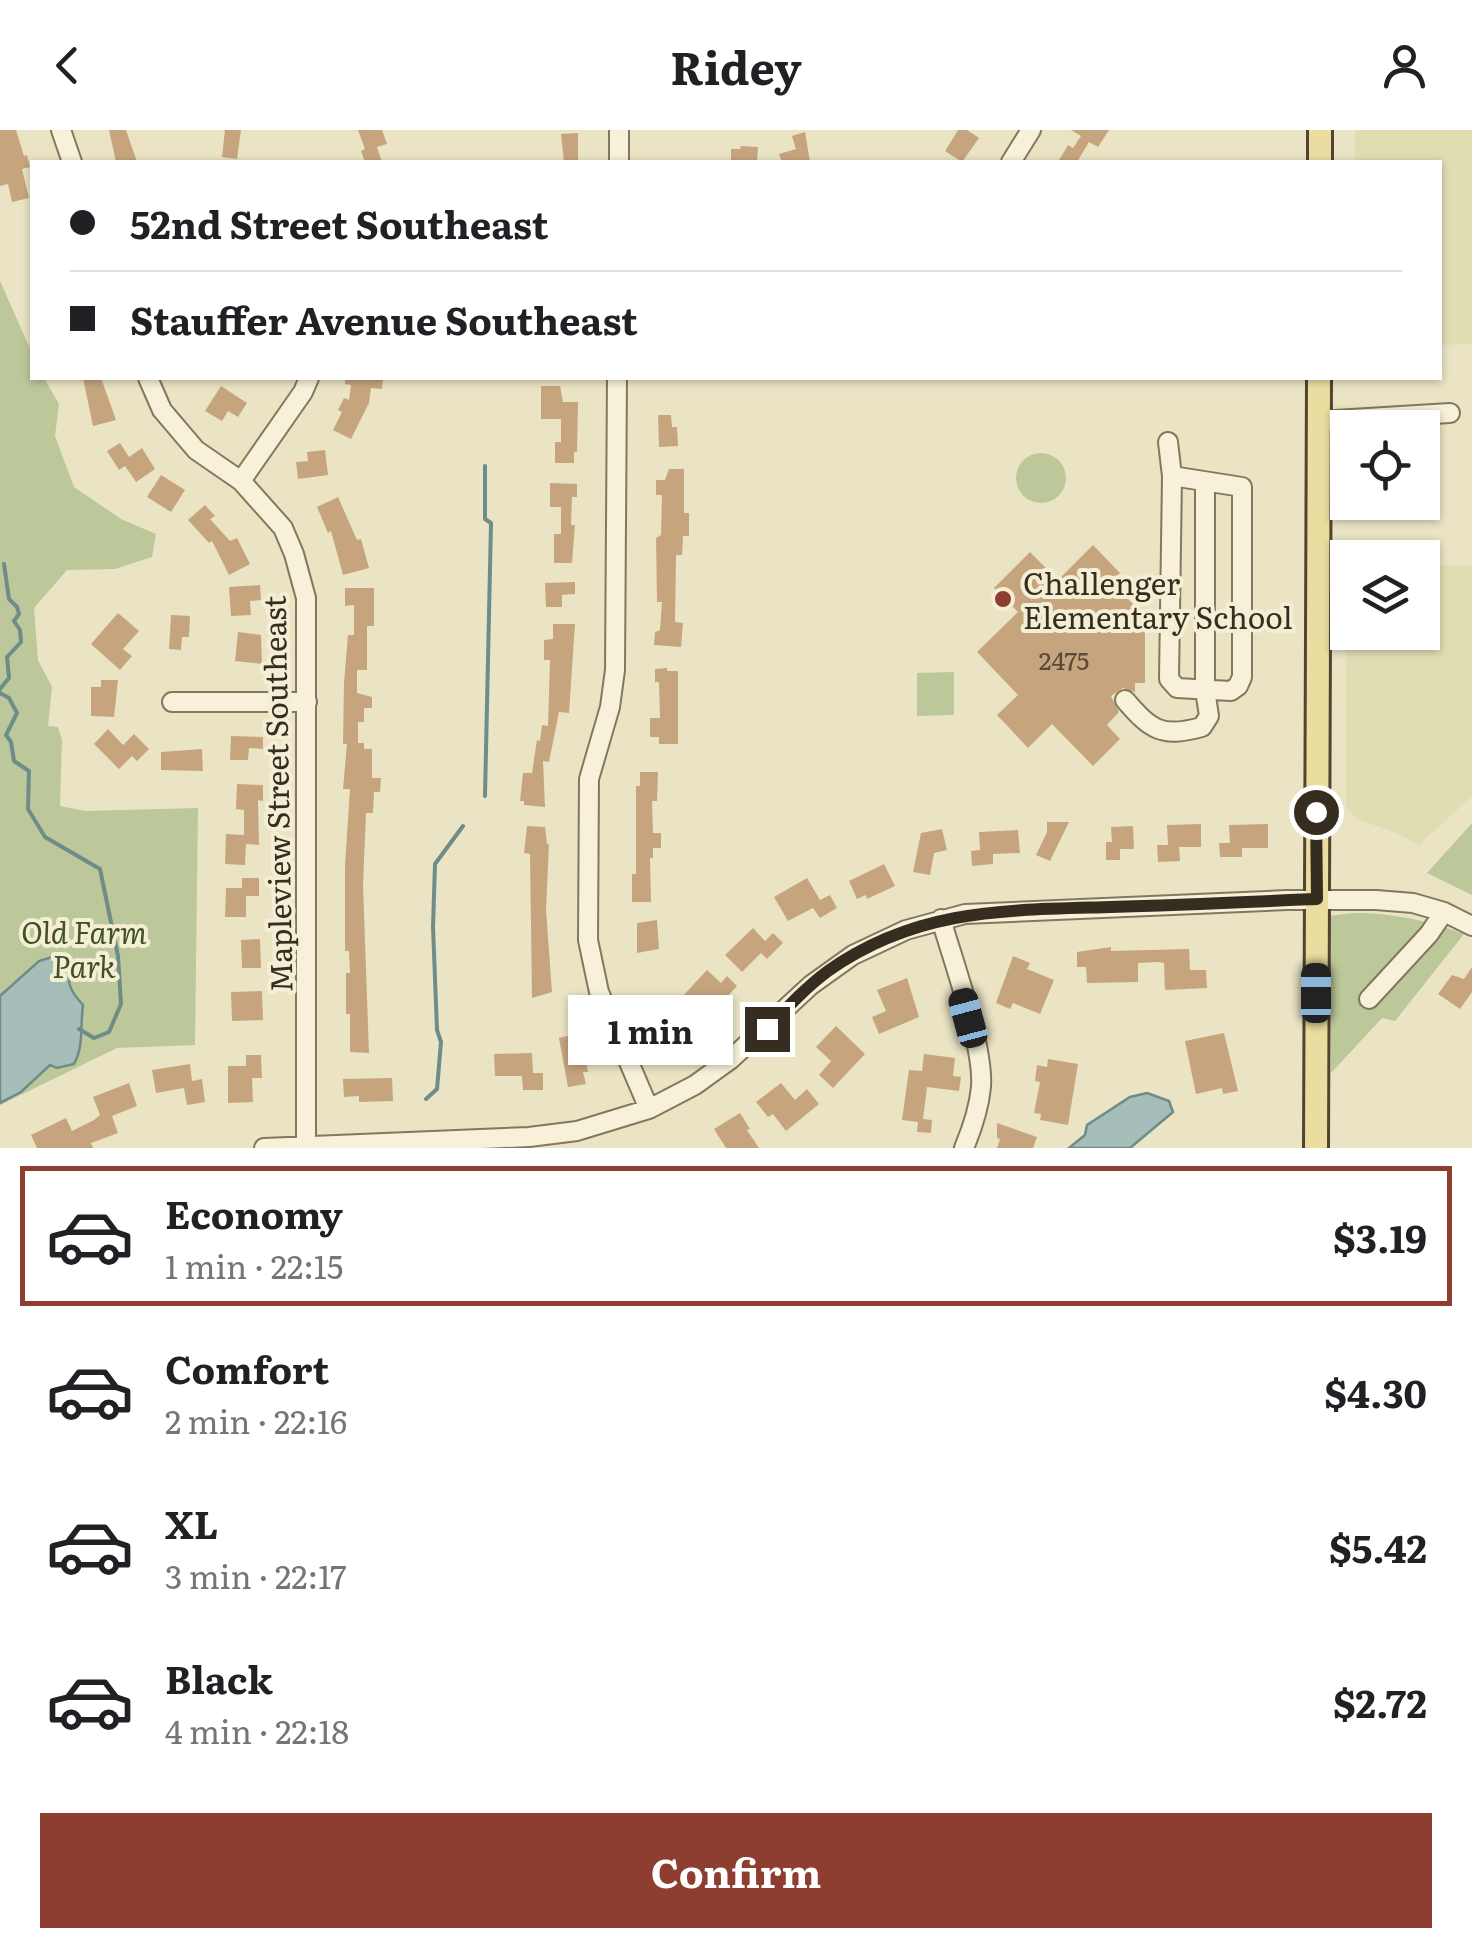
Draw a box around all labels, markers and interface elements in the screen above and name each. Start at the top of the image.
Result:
text: Ridey [670,32,802,99]
icon: back [40,38,95,93]
icon: person [1377,38,1432,93]
text: 52nd Street Southeast [130,194,548,251]
text: Stauffer Avenue Southeast [130,290,638,347]
map controls [1330,410,1440,650]
button: locate [1330,410,1440,520]
button: layers [1330,540,1440,650]
place label: Challenger Elementary School [1023,560,1292,638]
marker: Challenger Elementary School [992,588,1014,610]
street label: Mapleview Street Southeast [251,595,301,993]
house number: 2475 [1039,641,1089,678]
route start [1294,790,1339,835]
park label: Old Farm Park [21,909,147,987]
car [1301,963,1331,1023]
car [946,985,990,1051]
callout: 1 min [567,994,732,1064]
text: 1 min [608,1006,693,1054]
route end [745,1007,790,1052]
text: Economy [165,1184,343,1241]
icon: car [45,1191,135,1281]
text: $3.19 [1333,1208,1427,1265]
text: 1 min · 22:15 [165,1241,343,1289]
text: Comfort [165,1339,329,1396]
icon: car [45,1346,135,1436]
text: $4.30 [1324,1363,1427,1420]
text: 2 min · 22:16 [165,1396,347,1444]
text: XL [165,1494,218,1551]
icon: car [45,1501,135,1591]
text: $5.42 [1329,1518,1427,1575]
text: 3 min · 22:17 [165,1551,346,1599]
text: Black [165,1649,273,1706]
icon: car [45,1656,135,1746]
text: $2.72 [1333,1673,1427,1730]
text: 4 min · 22:18 [165,1706,349,1754]
button: Confirm [40,1813,1432,1928]

